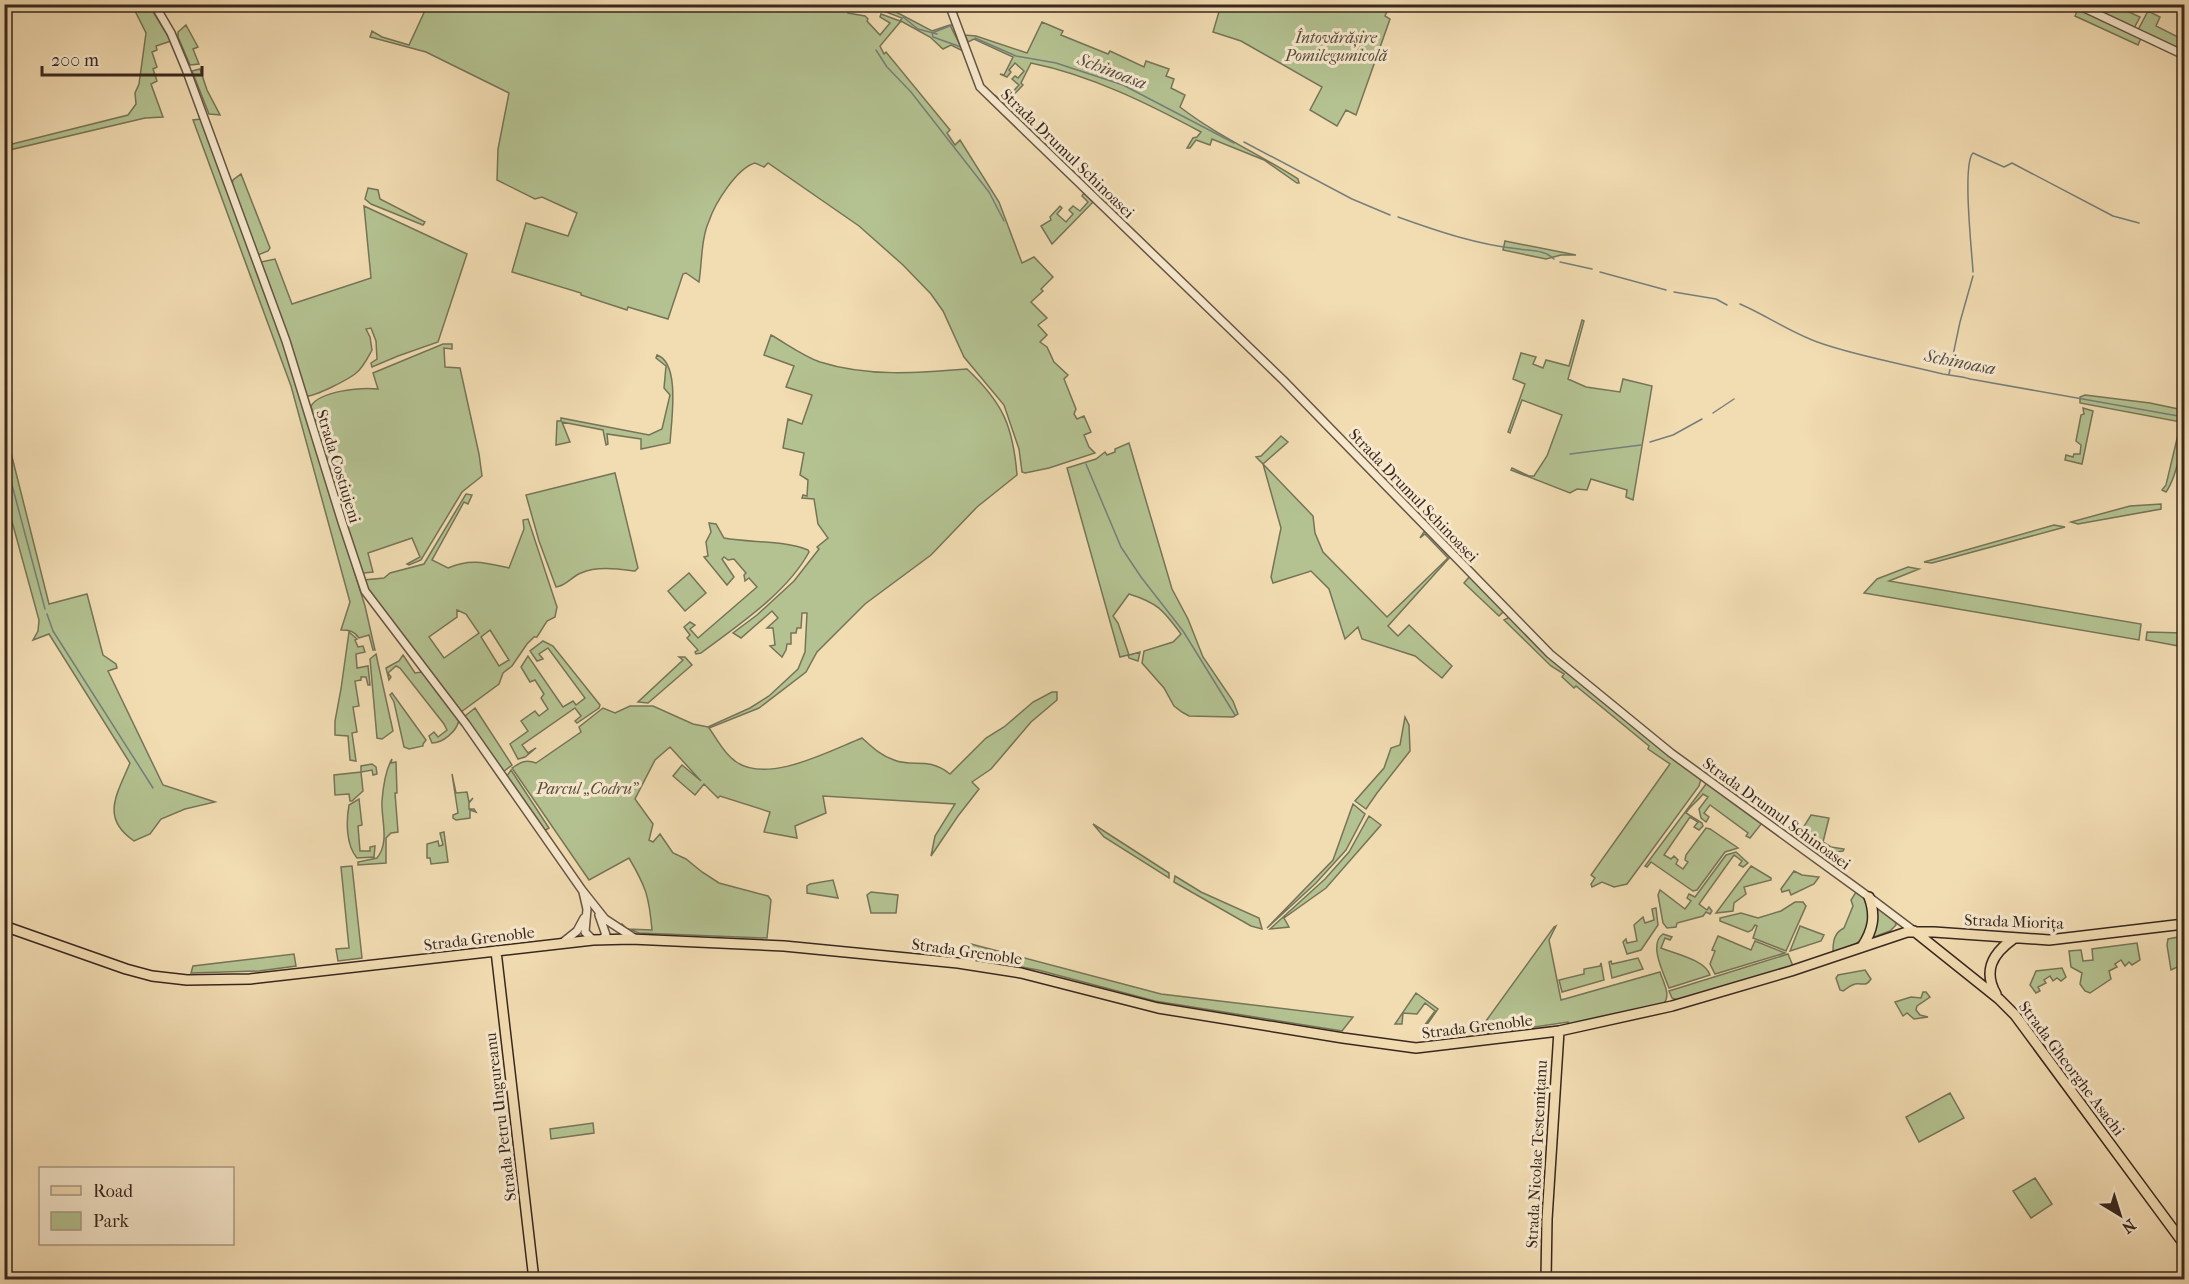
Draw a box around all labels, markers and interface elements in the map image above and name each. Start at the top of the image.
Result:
park label: Întovărășire Pomilegumicolă [1284,27,1389,65]
scale bar [42,39,202,77]
water label: Schinoasa [1073,48,1149,94]
text: 200 m [51,50,99,71]
street label: Strada Drumul Schinoasei [997,85,1139,222]
water label: Schinoasa [1921,345,1997,380]
street label: Strada Costiujeni [312,407,365,526]
street label: Strada Drumul Schinoasei [1345,425,1483,566]
street label: Strada Drumul Schinoasei [1699,753,1855,874]
park label: Parcul „Codru” [535,779,640,798]
street label: Strada Miorița [1964,910,2065,934]
street label: Strada Grenoble [423,922,536,955]
street label: Strada Grenoble [910,934,1023,969]
street label: Strada Gheorghe Asachi [2015,997,2129,1140]
street label: Strada Grenoble [1421,1010,1534,1043]
street label: Strada Petru Ungureanu [481,1032,520,1202]
street label: Strada Nicolae Testemițanu [1522,1059,1552,1249]
legend [39,1167,234,1245]
text: Road [93,1181,133,1202]
north arrow [2090,1185,2150,1245]
text: Park [93,1211,130,1232]
text: N [2118,1215,2140,1238]

